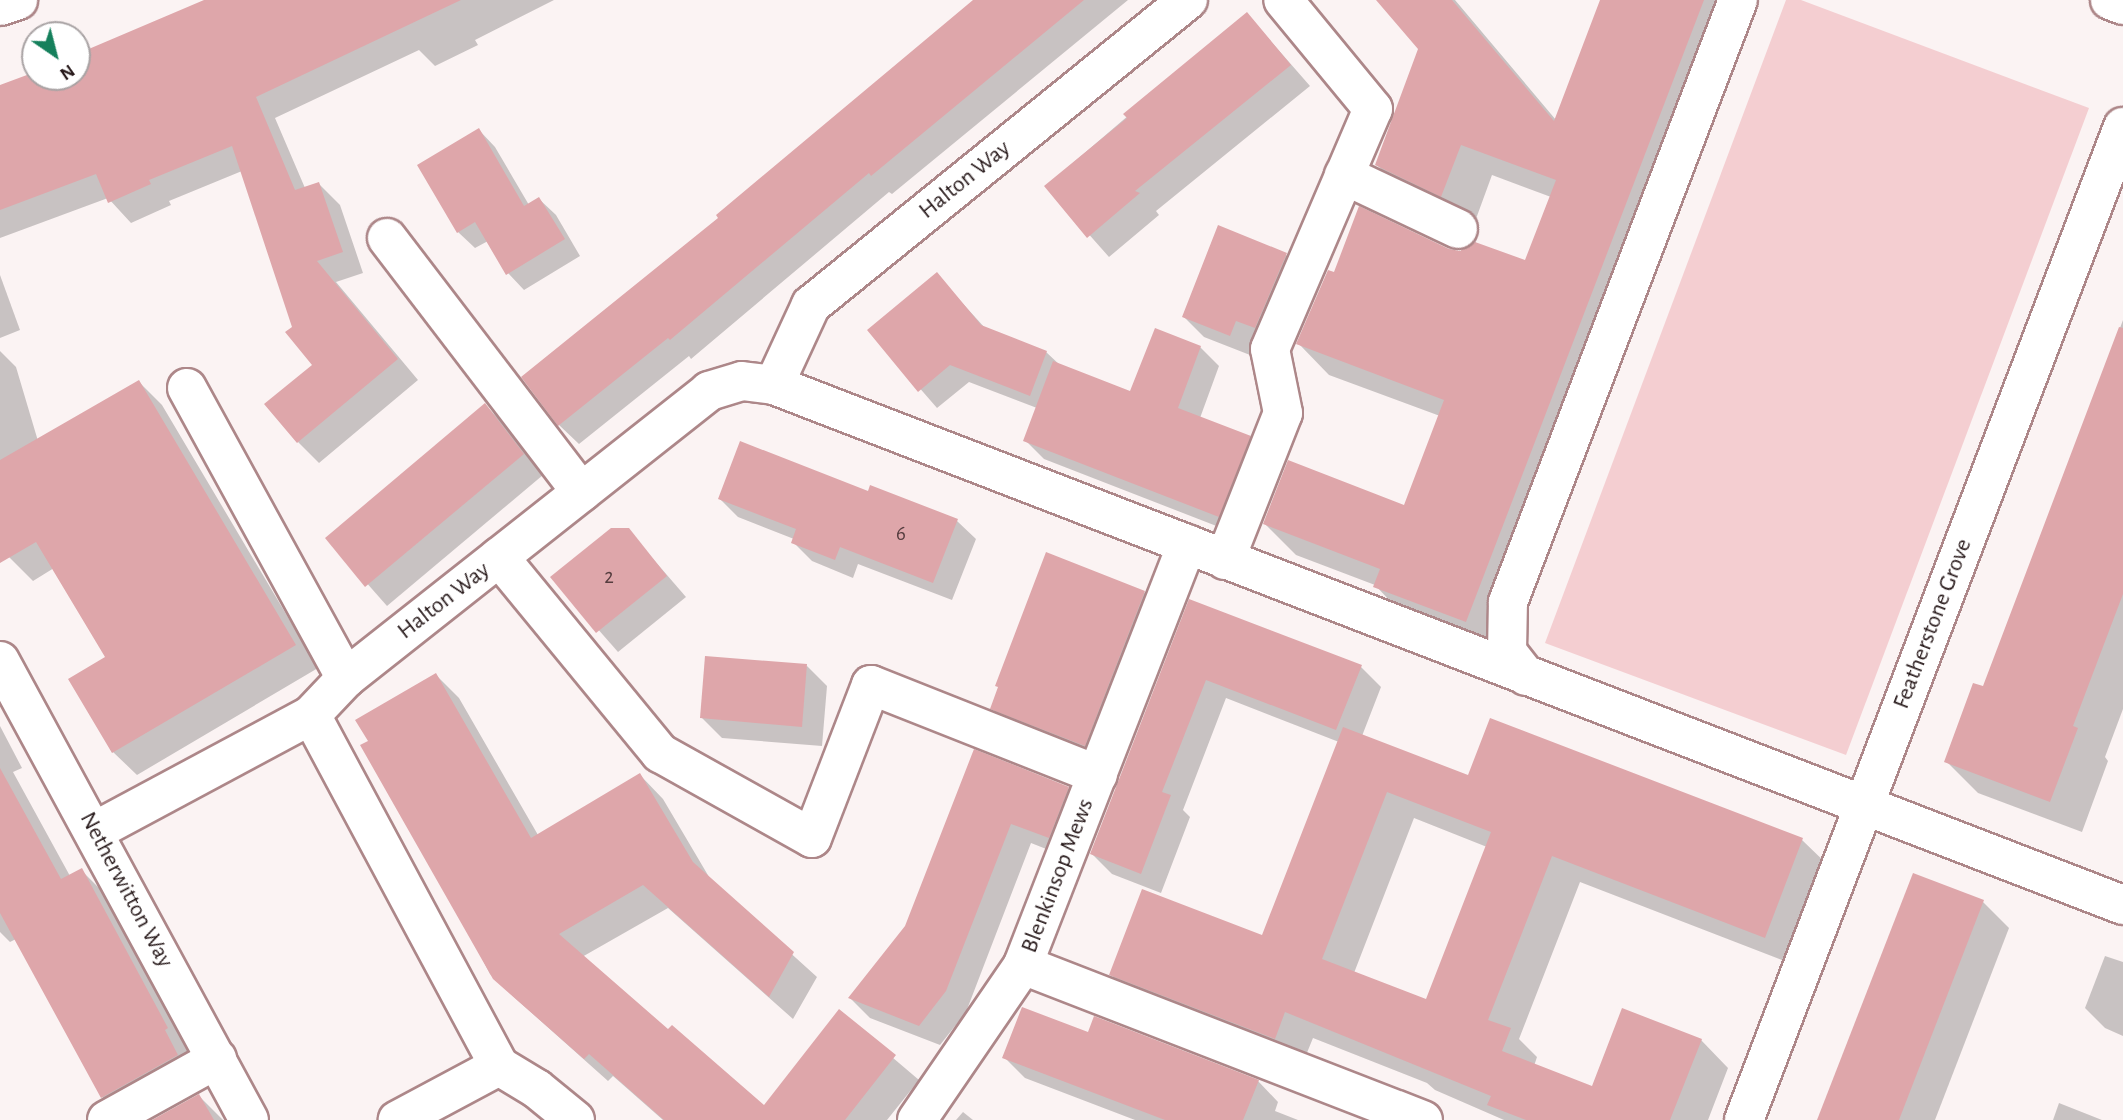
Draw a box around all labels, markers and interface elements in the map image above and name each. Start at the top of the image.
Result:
north arrow [21,21,91,91]
text: N [56,60,78,84]
street label: Halton Way [913,134,1017,226]
house number: 6 [896,521,906,547]
street label: Featherstone Grove [1887,535,1979,713]
street label: Halton Way [392,556,496,646]
house number: 2 [604,564,614,590]
street label: Blenkinsop Mews [1015,795,1101,957]
street label: Netherwitton Way [73,807,179,973]

